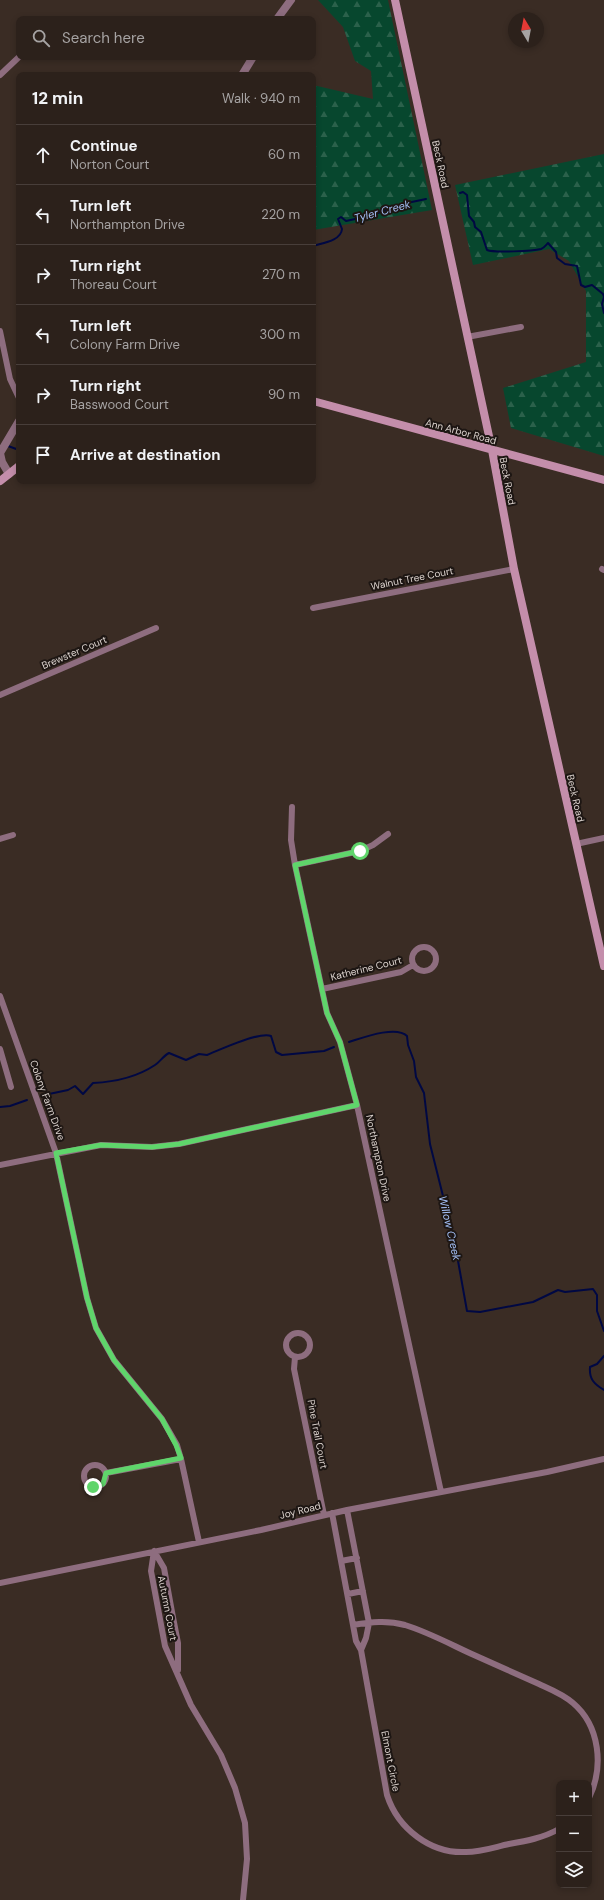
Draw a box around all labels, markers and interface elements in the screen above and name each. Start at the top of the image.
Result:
north arrow [508,12,544,48]
search box [16,16,316,60]
icon: search [30,27,52,49]
text: Search here [62,28,145,48]
text: 12 min [32,87,83,109]
text: Walk · 940 m [222,90,300,107]
text: Continue [70,136,138,156]
street label: Beck Road [429,139,452,189]
icon: ahead [32,144,54,166]
text: 60 m [268,146,300,163]
text: Norton Court [70,156,149,173]
text: Turn left [70,196,131,216]
water label: Tyler Creek [352,197,412,225]
icon: left [32,204,54,226]
text: 220 m [261,206,300,223]
text: Northampton Drive [70,216,185,233]
text: Turn right [70,256,141,276]
icon: right [32,264,54,286]
text: 270 m [262,266,300,283]
text: Thoreau Court [70,276,157,293]
text: Turn left [70,316,131,336]
icon: left [32,324,54,346]
text: 300 m [259,326,300,343]
text: Colony Farm Drive [70,336,180,353]
text: Turn right [70,376,141,396]
icon: right [32,384,54,406]
text: 90 m [268,386,300,403]
text: Basswood Court [70,396,169,413]
street label: Ann Arbor Road [424,416,498,447]
icon: arrive [32,444,54,466]
text: Arrive at destination [70,445,221,465]
street label: Beck Road [497,456,519,506]
street label: Walnut Tree Court [370,564,455,593]
street label: Brewster Court [40,633,109,672]
street label: Beck Road [564,773,587,823]
route start [351,842,369,860]
street label: Katherine Court [329,953,403,984]
street label: Colony Farm Drive [27,1058,68,1142]
street label: Northampton Drive [363,1114,394,1203]
water label: Willow Creek [436,1194,464,1262]
street label: Pine Trail Court [304,1398,331,1470]
route end [84,1478,102,1496]
street label: Joy Road [278,1499,322,1522]
street label: Autumn Court [155,1575,180,1642]
street label: Elmont Circle [378,1730,403,1793]
map controls [556,1780,592,1888]
button: + [556,1780,592,1816]
button: − [556,1816,592,1852]
button: layers [556,1852,592,1888]

